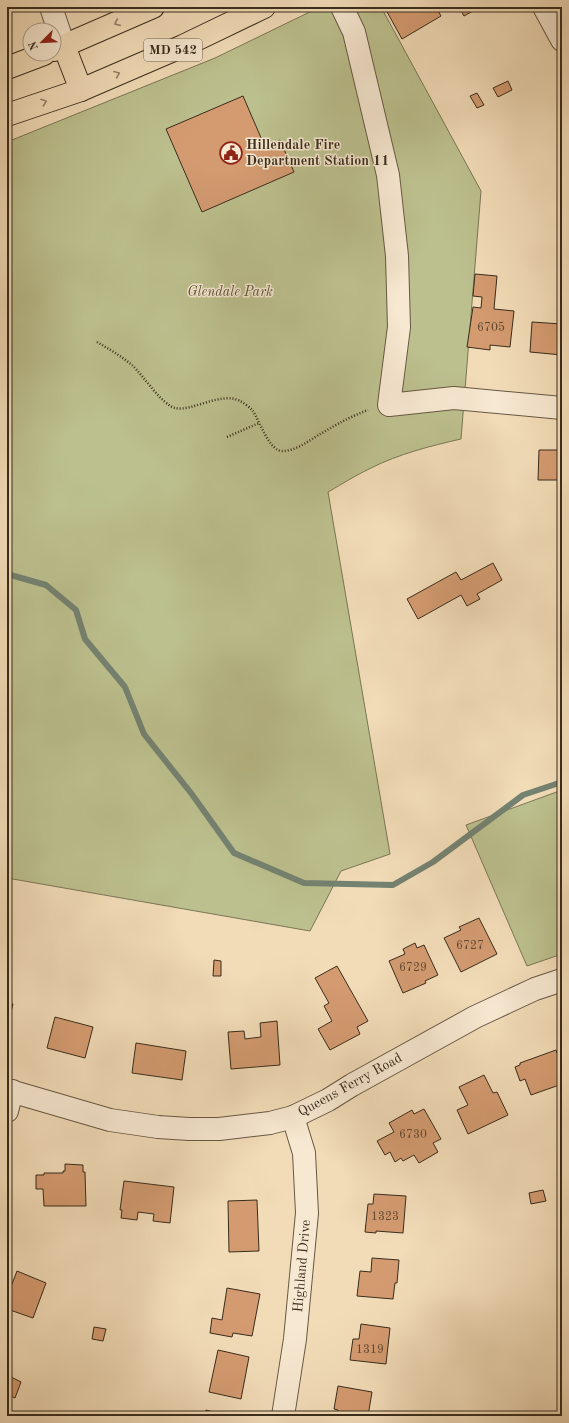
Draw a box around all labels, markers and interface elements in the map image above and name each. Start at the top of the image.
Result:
one-way arrow [114,18,122,26]
north arrow [22,22,62,62]
text: N [27,39,41,52]
road number: MD 542 [144,39,202,61]
one-way arrow [113,71,120,79]
one-way arrow [40,98,47,107]
place label: Hillendale Fire Department Station 11 [246,138,389,168]
public building icon: Hillendale Fire Department Station 11 [218,140,244,166]
park label: Glendale Park [187,285,273,299]
house number: 6705 [477,321,505,334]
house number: 6727 [456,940,484,952]
house number: 6729 [399,962,427,974]
street label: Queens Ferry Road [296,1051,404,1119]
house number: 6730 [399,1129,427,1141]
house number: 1323 [371,1211,399,1223]
street label: Highland Drive [291,1219,313,1313]
house number: 1319 [356,1344,384,1356]

